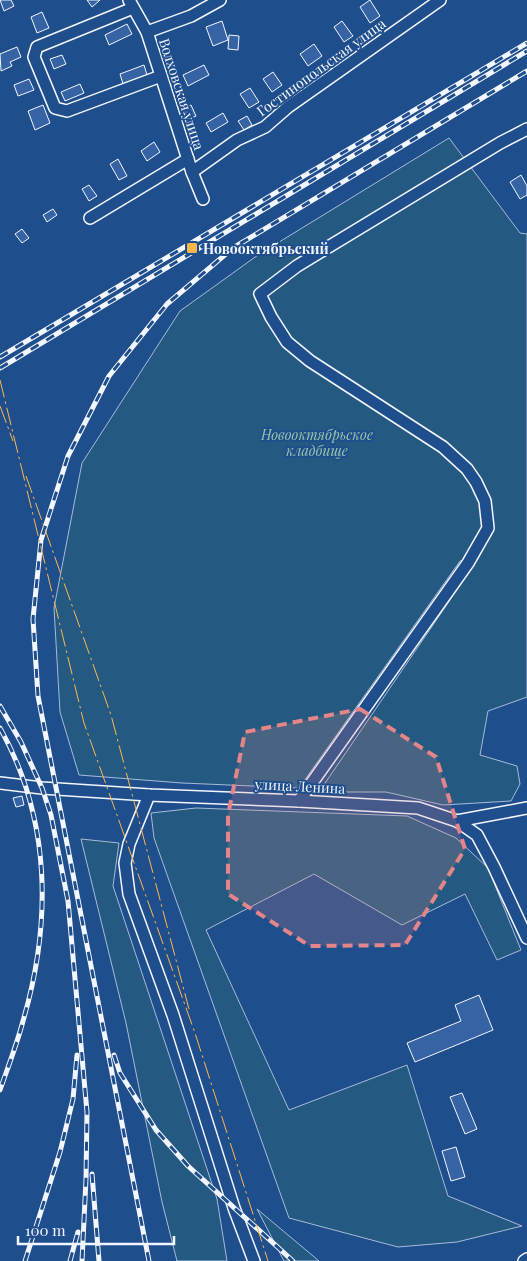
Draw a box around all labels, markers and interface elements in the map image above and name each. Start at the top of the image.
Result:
street label: Гостинопольская улица [253,14,389,120]
street label: Волховская улица [155,36,209,152]
place label: Новооктябрьский [203,239,329,258]
marker: Новооктябрьский [185,241,199,255]
park label: Новооктябрьское кладбище [260,425,373,460]
street label: улица Ленина [253,774,346,798]
scale bar [18,1214,174,1246]
text: 100 m [25,1220,66,1240]

